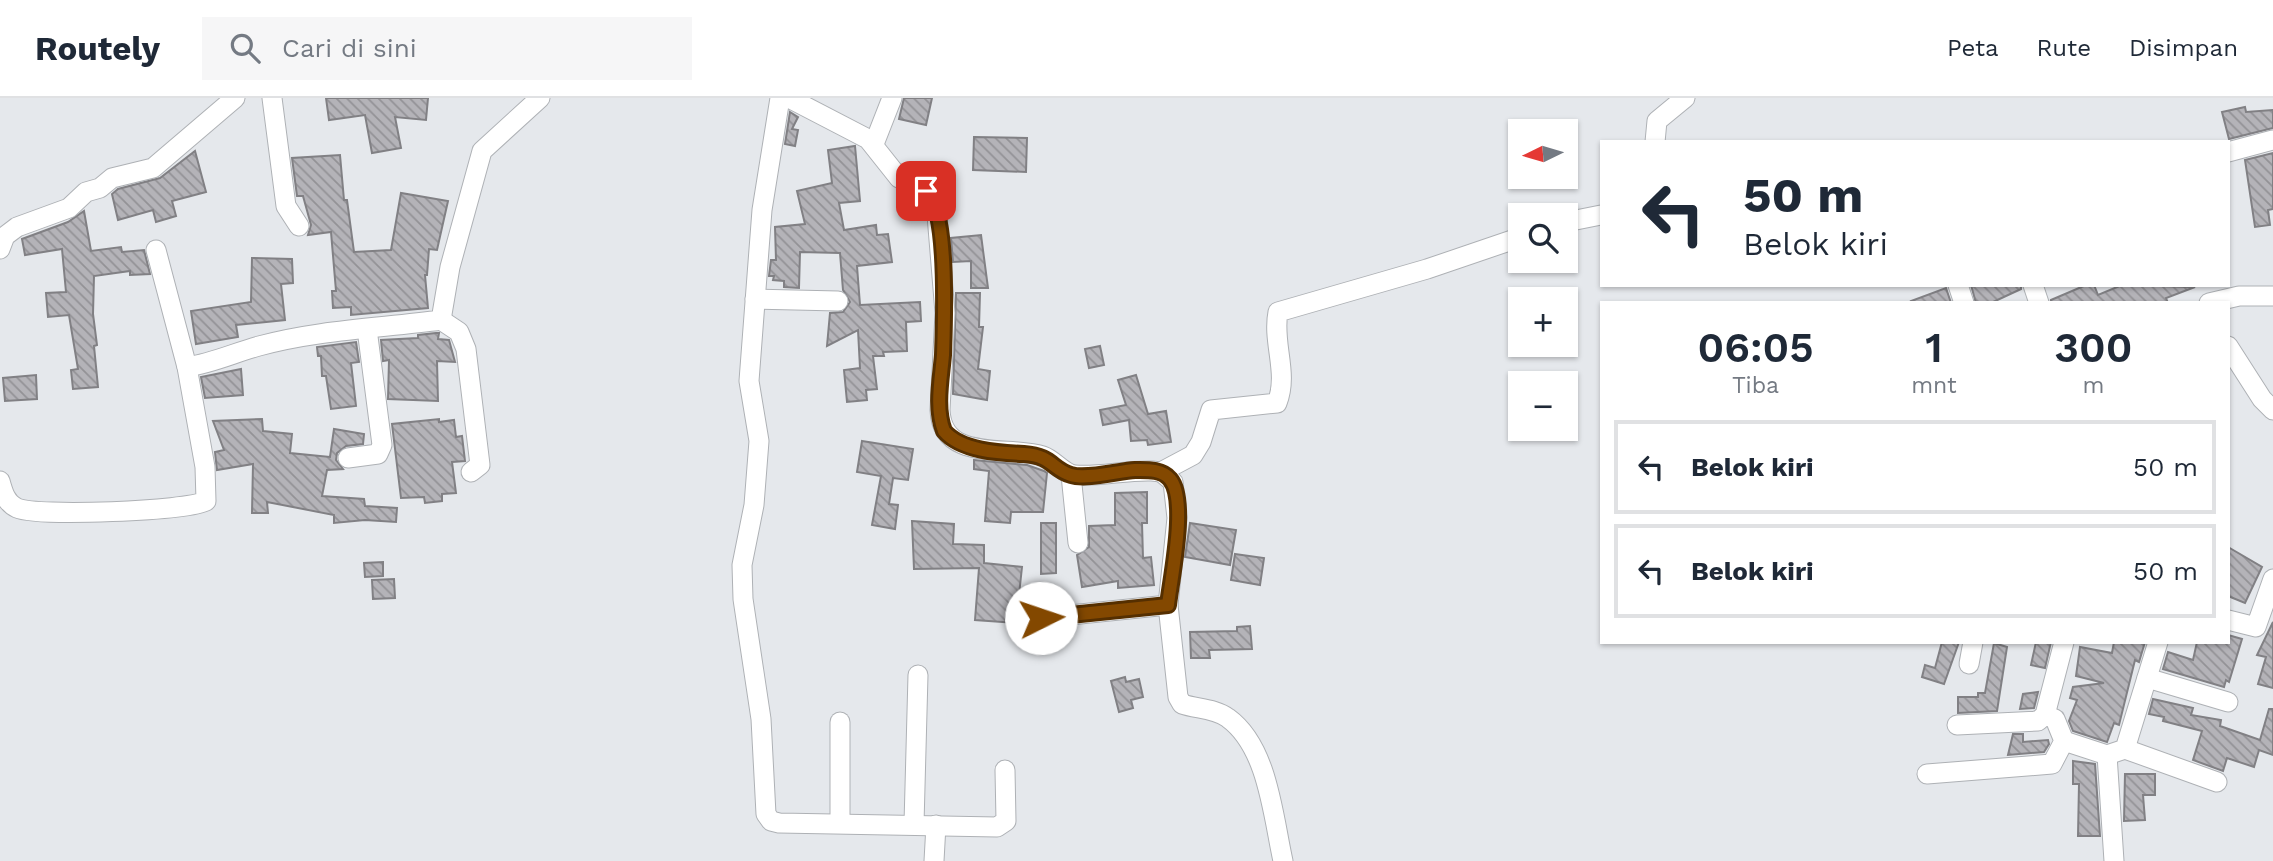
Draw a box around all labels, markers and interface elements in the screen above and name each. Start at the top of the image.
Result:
search box [202,17,692,80]
text: Routely [35,29,160,68]
icon: search [226,29,264,67]
text: Cari di sini [282,33,417,63]
text: Peta [1947,34,1999,62]
text: Rute [2037,34,2091,62]
text: Disimpan [2129,34,2238,62]
north arrow [1508,119,1578,189]
map controls [1508,119,1578,441]
pin [896,161,956,221]
text: 50 m [1743,166,1863,224]
icon: left [1628,168,1719,259]
icon: arrive [907,172,945,210]
button: search [1508,203,1578,273]
text: Belok kiri [1743,225,1888,263]
button: + [1508,287,1578,357]
text: 06:05 [1698,323,1814,372]
text: 1 [1925,323,1943,372]
text: 300 [2054,323,2132,372]
button: − [1508,371,1578,441]
text: Tiba [1732,372,1779,399]
text: mnt [1911,372,1957,399]
text: m [2082,372,2104,399]
icon: left [1632,448,1670,486]
text: Belok kiri [1691,452,1814,482]
text: 50 m [2133,452,2198,482]
icon: left [1632,552,1670,590]
text: Belok kiri [1691,556,1814,586]
text: 50 m [2133,556,2198,586]
position arrow [1004,581,1078,655]

